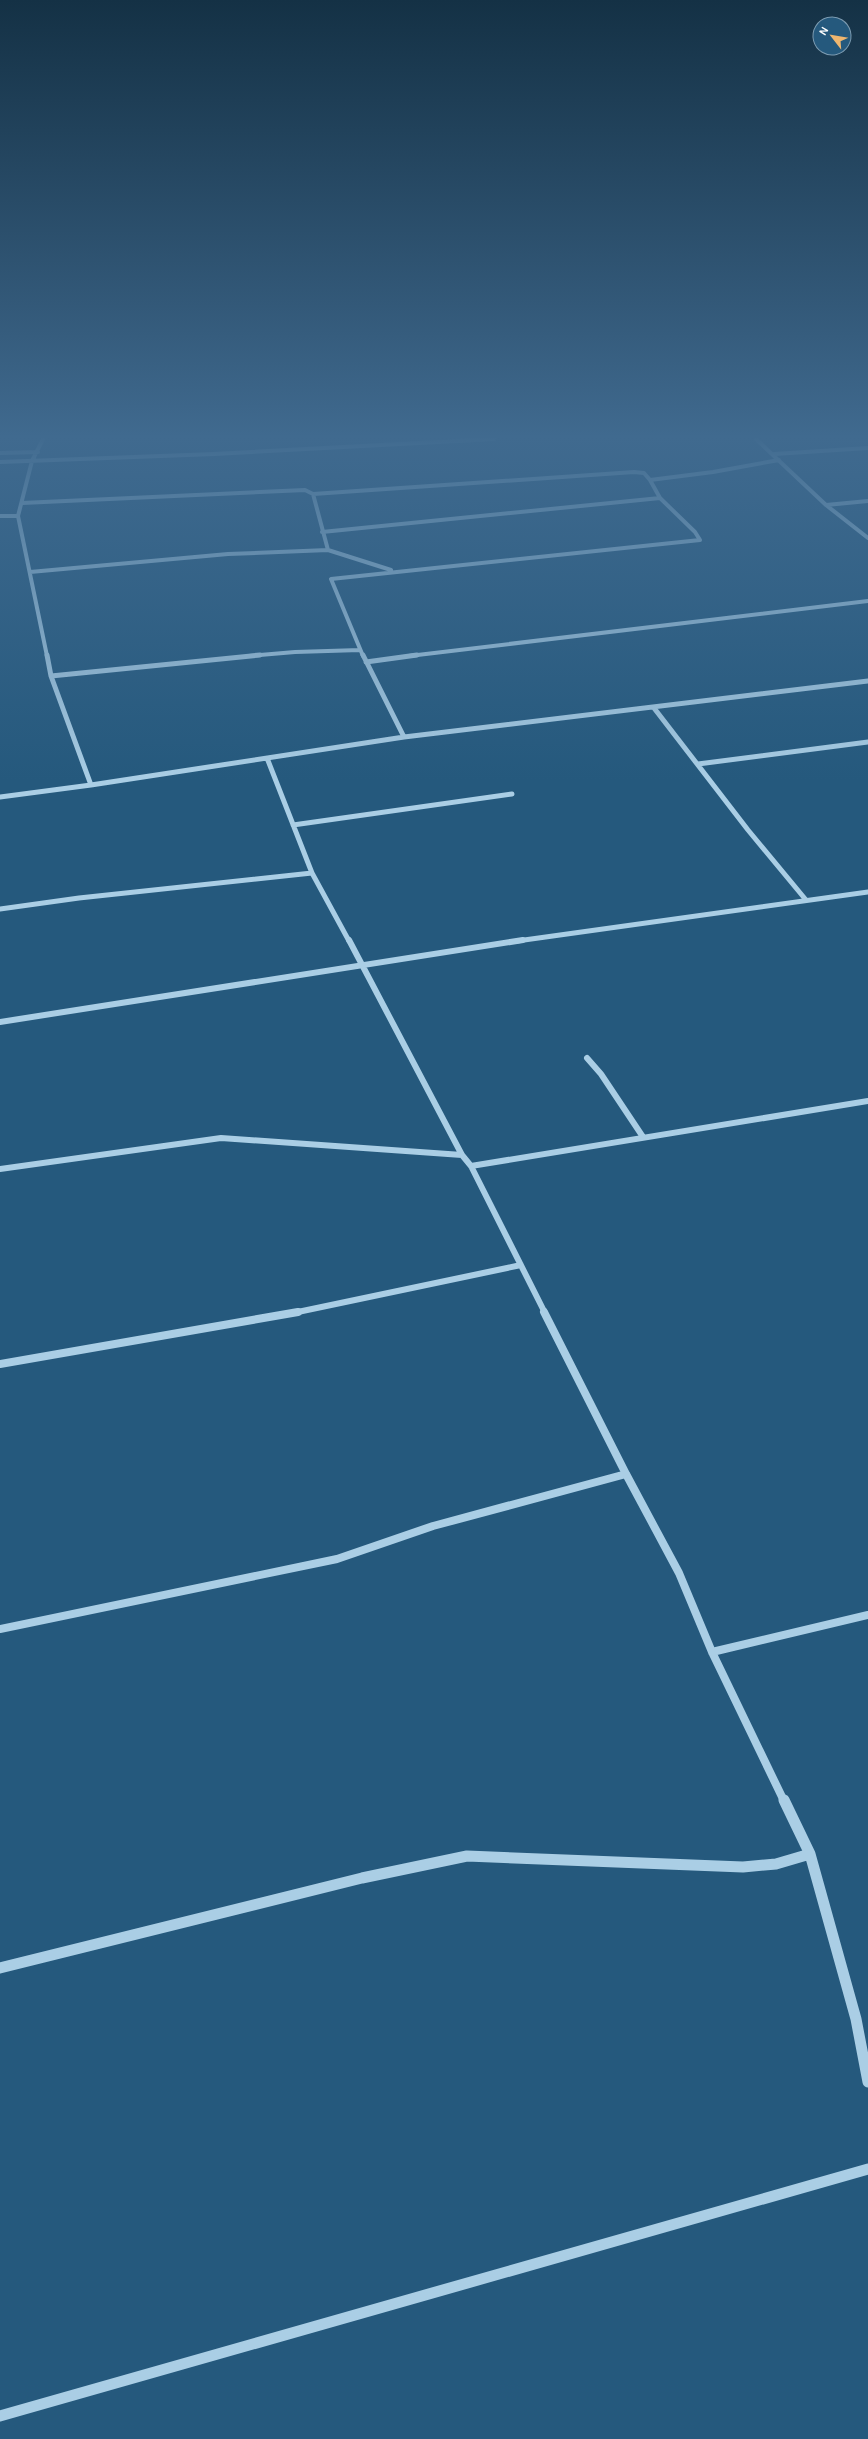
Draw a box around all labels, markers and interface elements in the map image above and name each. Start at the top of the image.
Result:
north arrow [812,16,852,56]
text: N [816,24,831,38]

